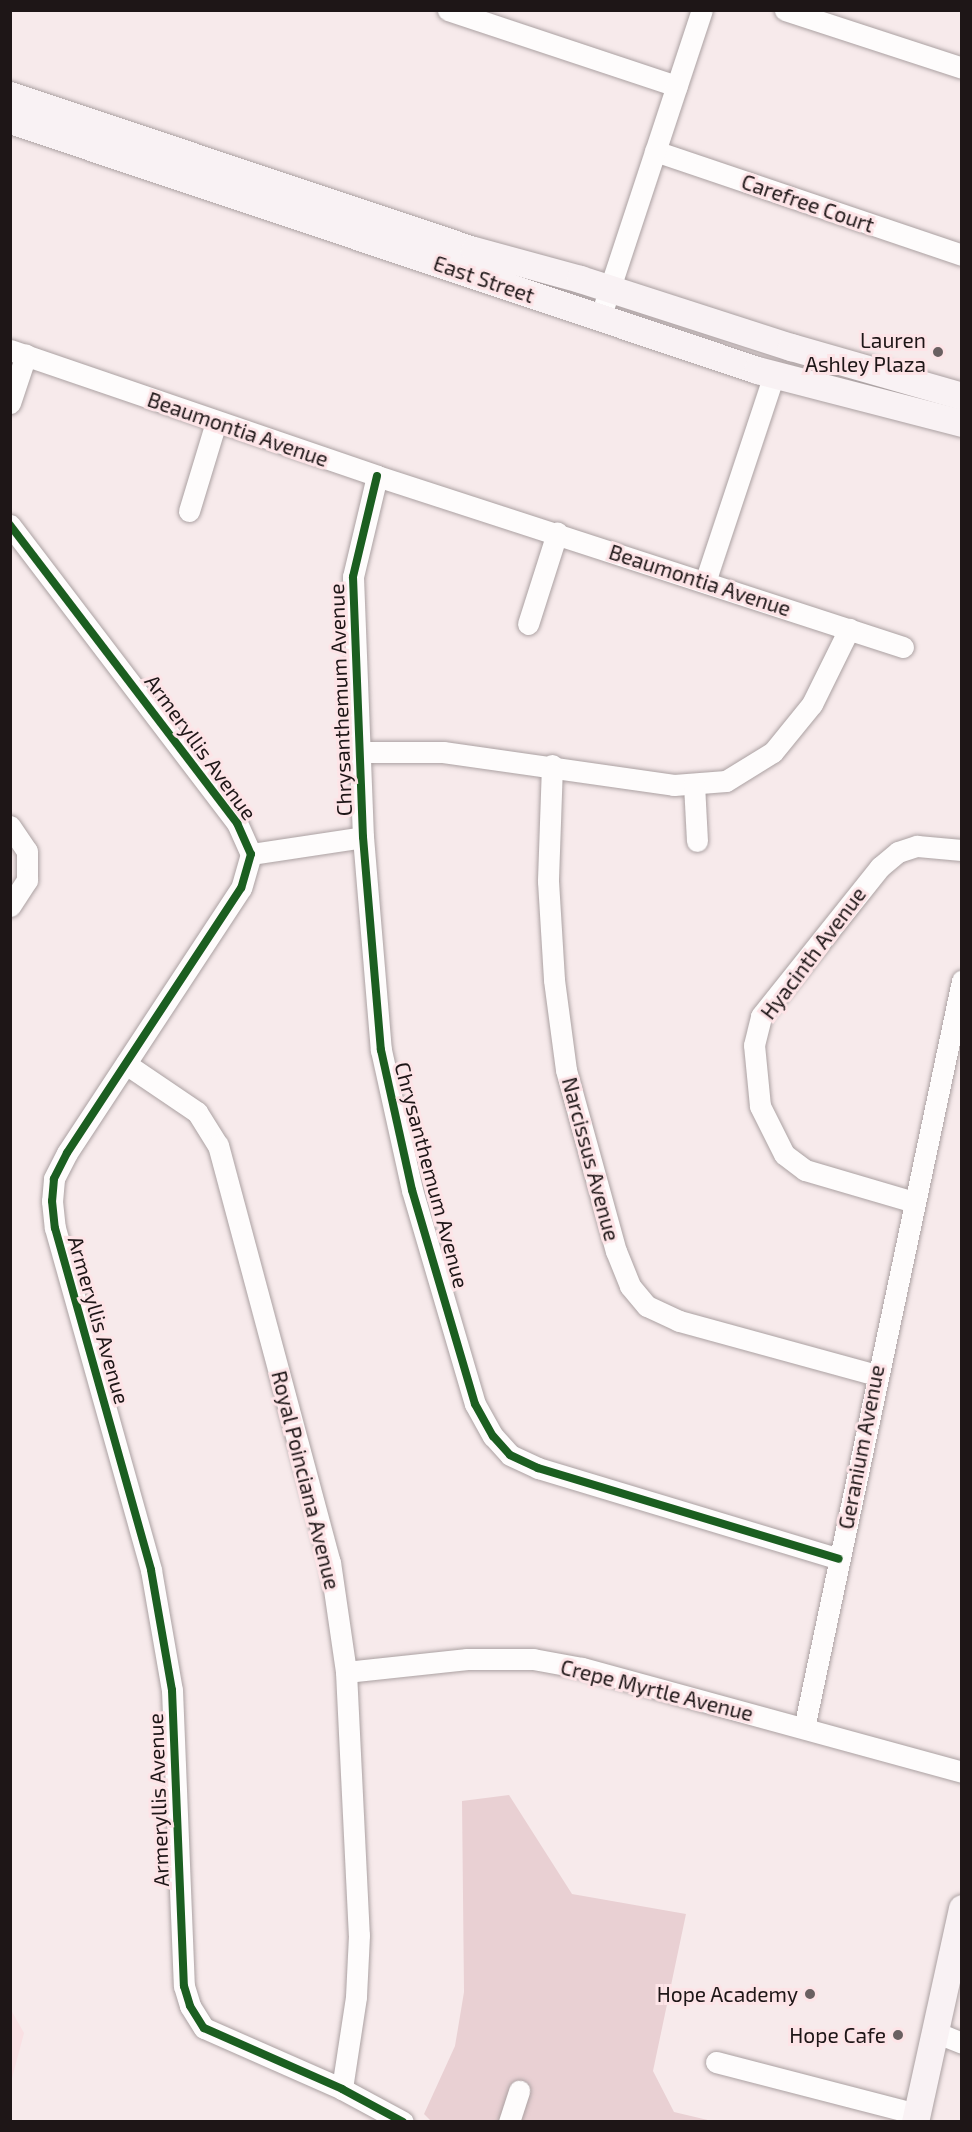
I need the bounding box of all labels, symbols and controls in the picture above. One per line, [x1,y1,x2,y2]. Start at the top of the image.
street label: Carefree Court [738,169,878,237]
street label: East Street [430,250,538,308]
place label: Lauren Ashley Plaza [804,327,926,377]
marker: Lauren Ashley Plaza [931,345,945,359]
street label: Beaumontia Avenue [144,386,332,472]
street label: Beaumontia Avenue [606,539,794,621]
street label: Chrysanthemum Avenue [323,583,357,817]
street label: Armeryllis Avenue [140,669,262,825]
street label: Hyacinth Avenue [755,882,871,1024]
street label: Chrysanthemum Avenue [390,1059,474,1291]
street label: Narcissus Avenue [557,1074,625,1244]
street label: Armeryllis Avenue [63,1233,135,1407]
street label: Geranium Avenue [833,1363,889,1531]
street label: Royal Poinciana Avenue [266,1368,346,1592]
street label: Crepe Myrtle Avenue [558,1654,756,1726]
street label: Armeryllis Avenue [142,1713,174,1887]
place label: Hope Academy [656,1981,798,2007]
marker: Hope Academy [803,1987,817,2001]
place label: Hope Cafe [789,2022,886,2048]
marker: Hope Cafe [891,2028,905,2042]

